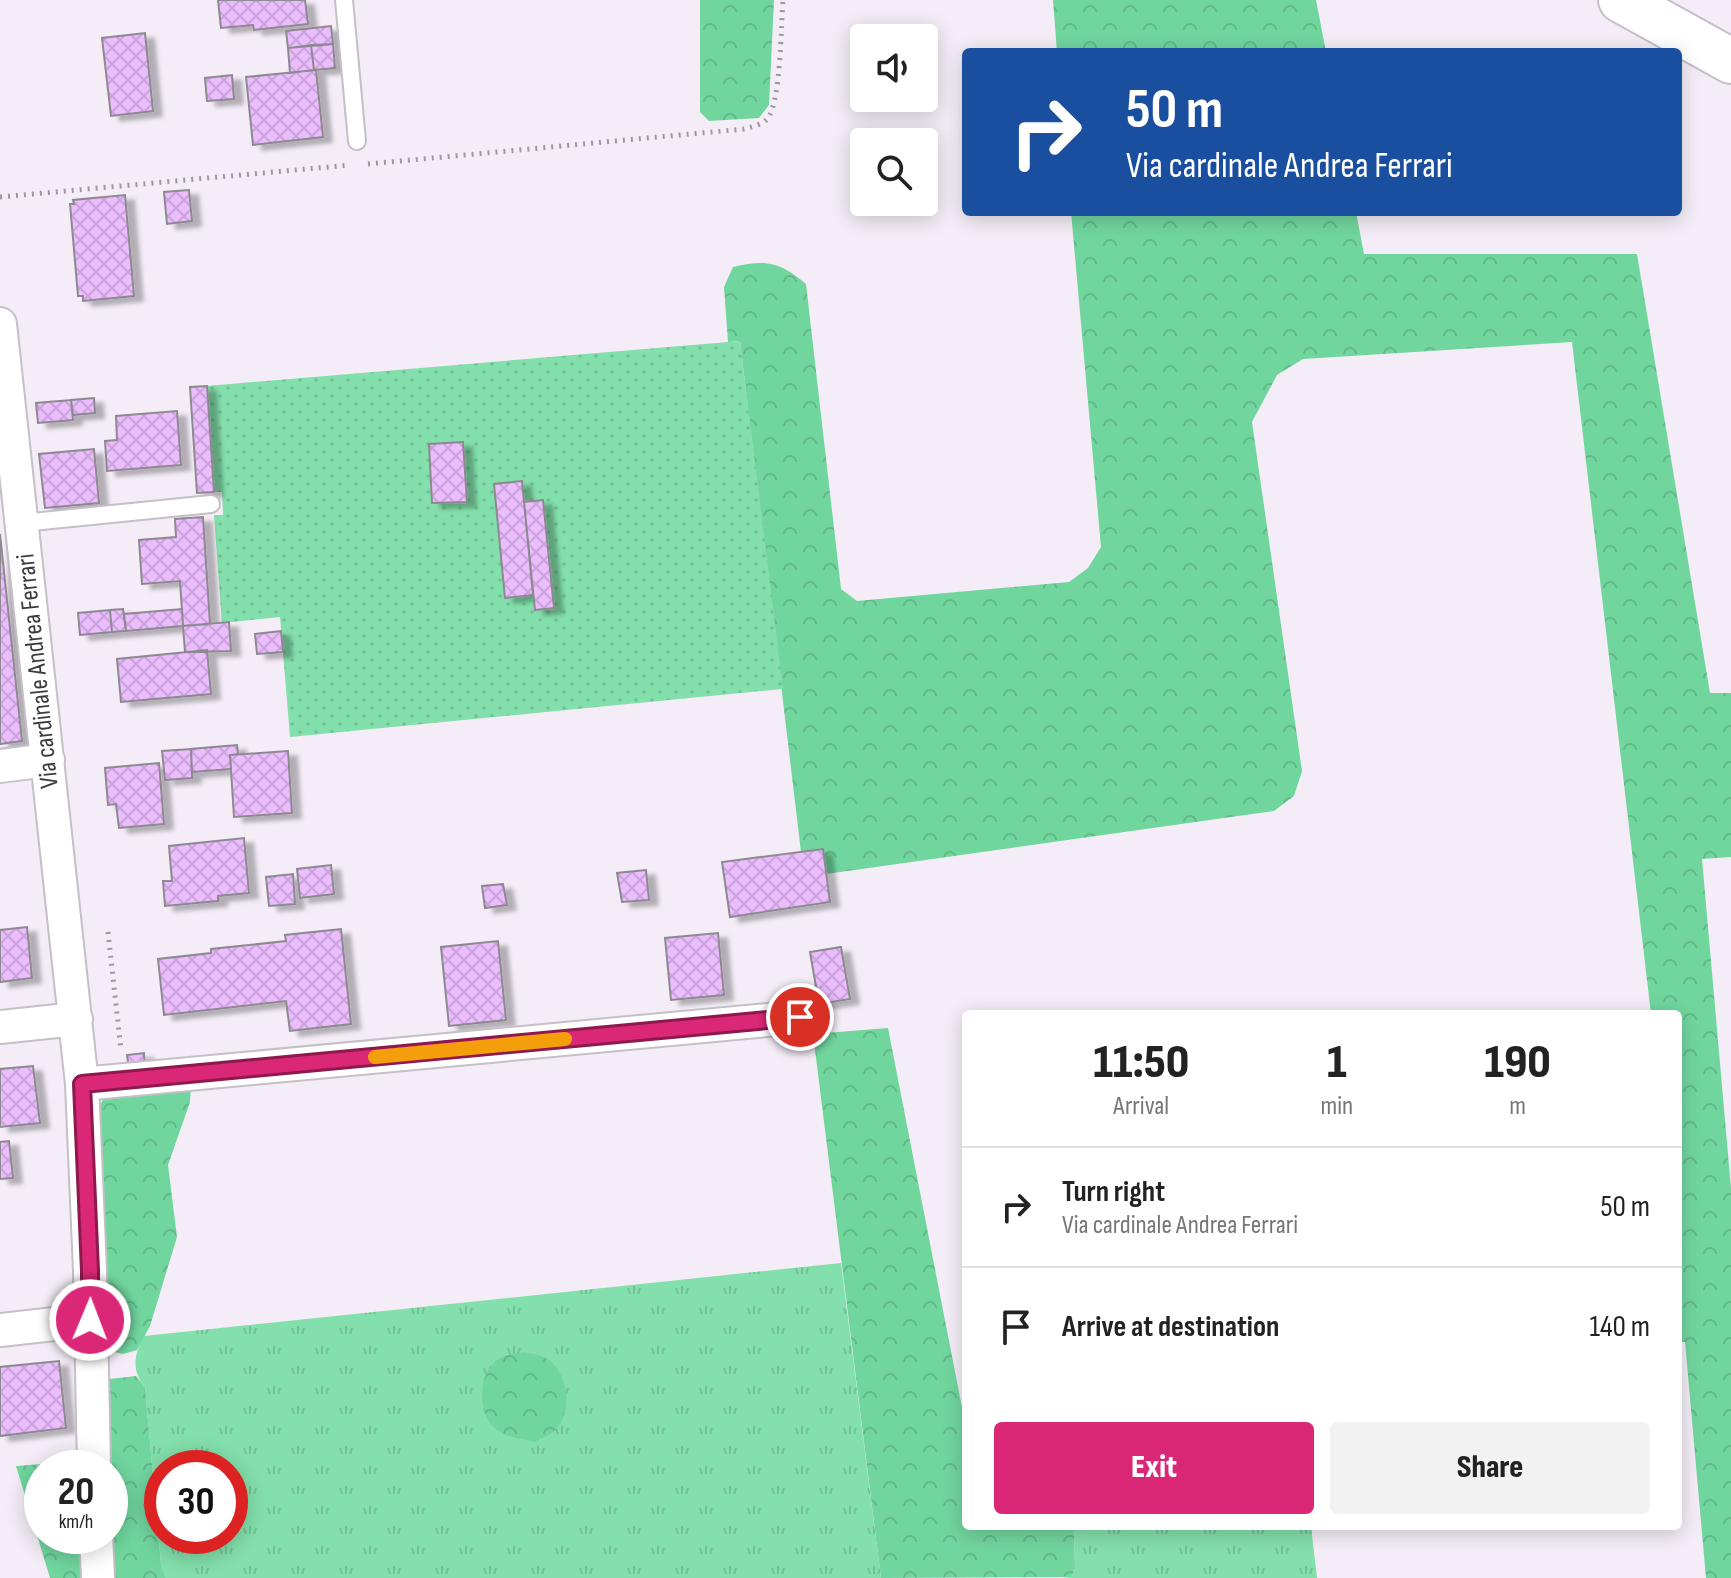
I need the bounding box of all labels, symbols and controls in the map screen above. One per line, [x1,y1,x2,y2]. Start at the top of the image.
map controls [850,24,938,216]
button: sound [850,24,938,112]
text: 50 m [1126,77,1223,144]
icon: right [994,80,1098,184]
button: search [850,128,938,216]
text: Via cardinale Andrea Ferrari [1126,145,1453,188]
street label: Via cardinale Andrea Ferrari [10,552,66,790]
pin [766,983,834,1051]
icon: arrive [778,995,822,1039]
text: 11:50 [1093,1034,1189,1091]
text: 1 [1327,1034,1347,1091]
text: 190 [1484,1034,1551,1091]
text: Arrival [1113,1091,1169,1122]
text: min [1320,1091,1353,1122]
text: m [1509,1091,1526,1122]
text: Turn right [1062,1174,1165,1210]
icon: right [994,1185,1038,1229]
text: 50 m [1601,1189,1650,1225]
text: Via cardinale Andrea Ferrari [1062,1210,1298,1241]
position arrow [48,1278,132,1362]
icon: arrive [994,1305,1038,1349]
text: Arrive at destination [1062,1309,1279,1345]
text: 140 m [1590,1309,1650,1345]
button: Exit [994,1422,1314,1514]
button: Share [1330,1422,1650,1514]
speed limit sign: 30 [144,1450,248,1554]
text: 20 [58,1468,94,1516]
text: km/h [59,1510,93,1534]

